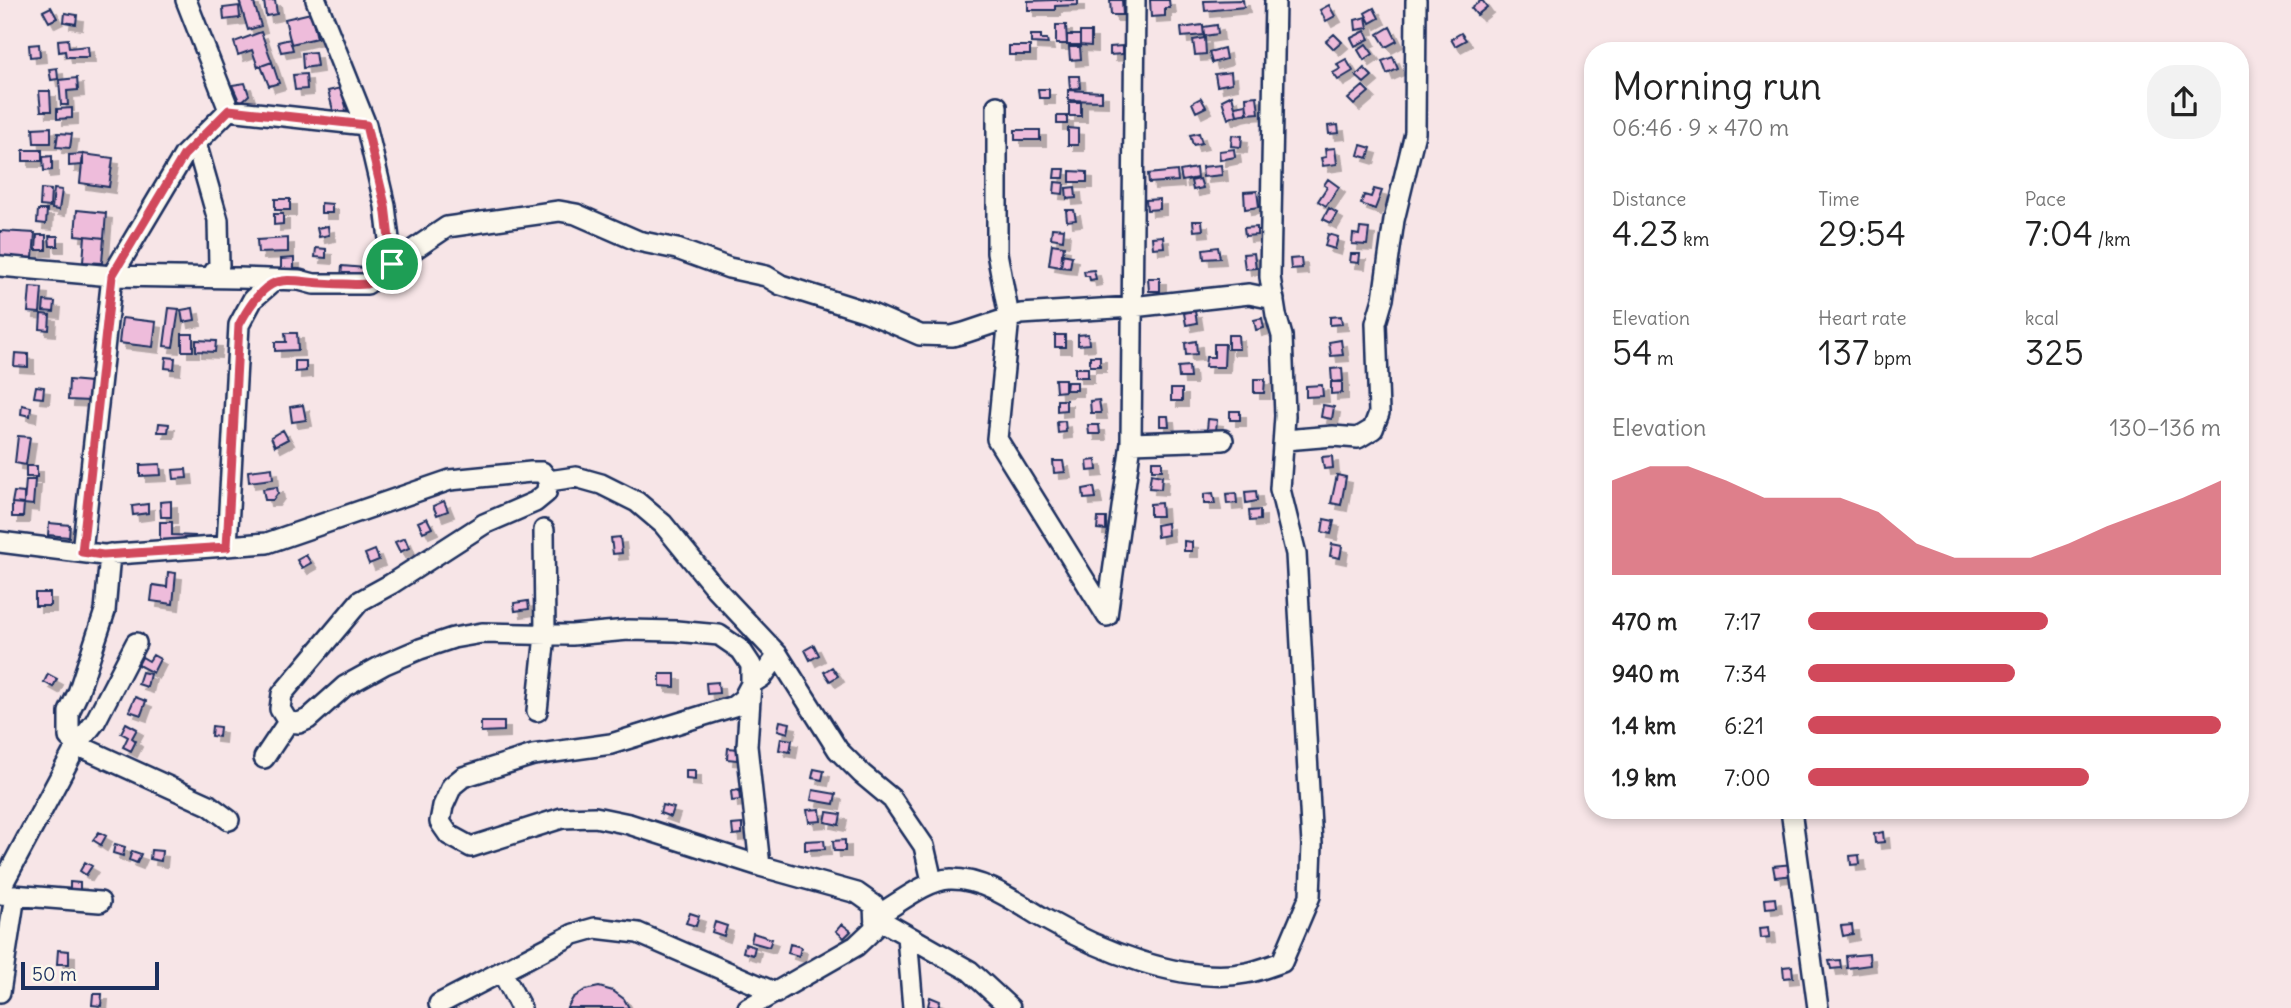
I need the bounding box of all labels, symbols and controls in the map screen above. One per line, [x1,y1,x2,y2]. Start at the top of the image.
text: Morning run [1612,63,1822,110]
button: share [2147,65,2221,139]
text: 06:46 · 9 × 470 m [1612,113,1789,142]
text: Distance [1612,187,1686,211]
text: Time [1818,187,1859,211]
text: Pace [2025,187,2066,211]
text: 4.23 [1612,211,1679,255]
text: 29:54 [1818,211,1906,255]
text: 7:04 [2025,211,2093,255]
text: km [1679,227,1709,251]
text: /km [2093,227,2131,251]
pin [362,234,422,294]
icon: arrive [373,245,411,283]
text: Elevation [1612,306,1690,330]
text: Heart rate [1818,306,1906,330]
text: kcal [2025,306,2059,330]
text: 54 [1612,330,1652,374]
text: 137 [1818,330,1869,374]
text: 325 [2025,330,2084,374]
text: m [1652,346,1674,370]
text: bpm [1869,346,1912,370]
text: Elevation [1612,413,1706,442]
text: 130–136 m [2109,413,2221,442]
text: 470 m [1612,607,1677,636]
text: 7:17 [1724,607,1761,636]
text: 940 m [1612,659,1679,688]
text: 7:34 [1724,659,1767,688]
text: 1.4 km [1612,711,1676,740]
text: 6:21 [1724,711,1764,740]
text: 1.9 km [1612,763,1677,792]
text: 7:00 [1724,763,1771,792]
scale bar [21,959,159,991]
text: 50 m [32,962,77,986]

